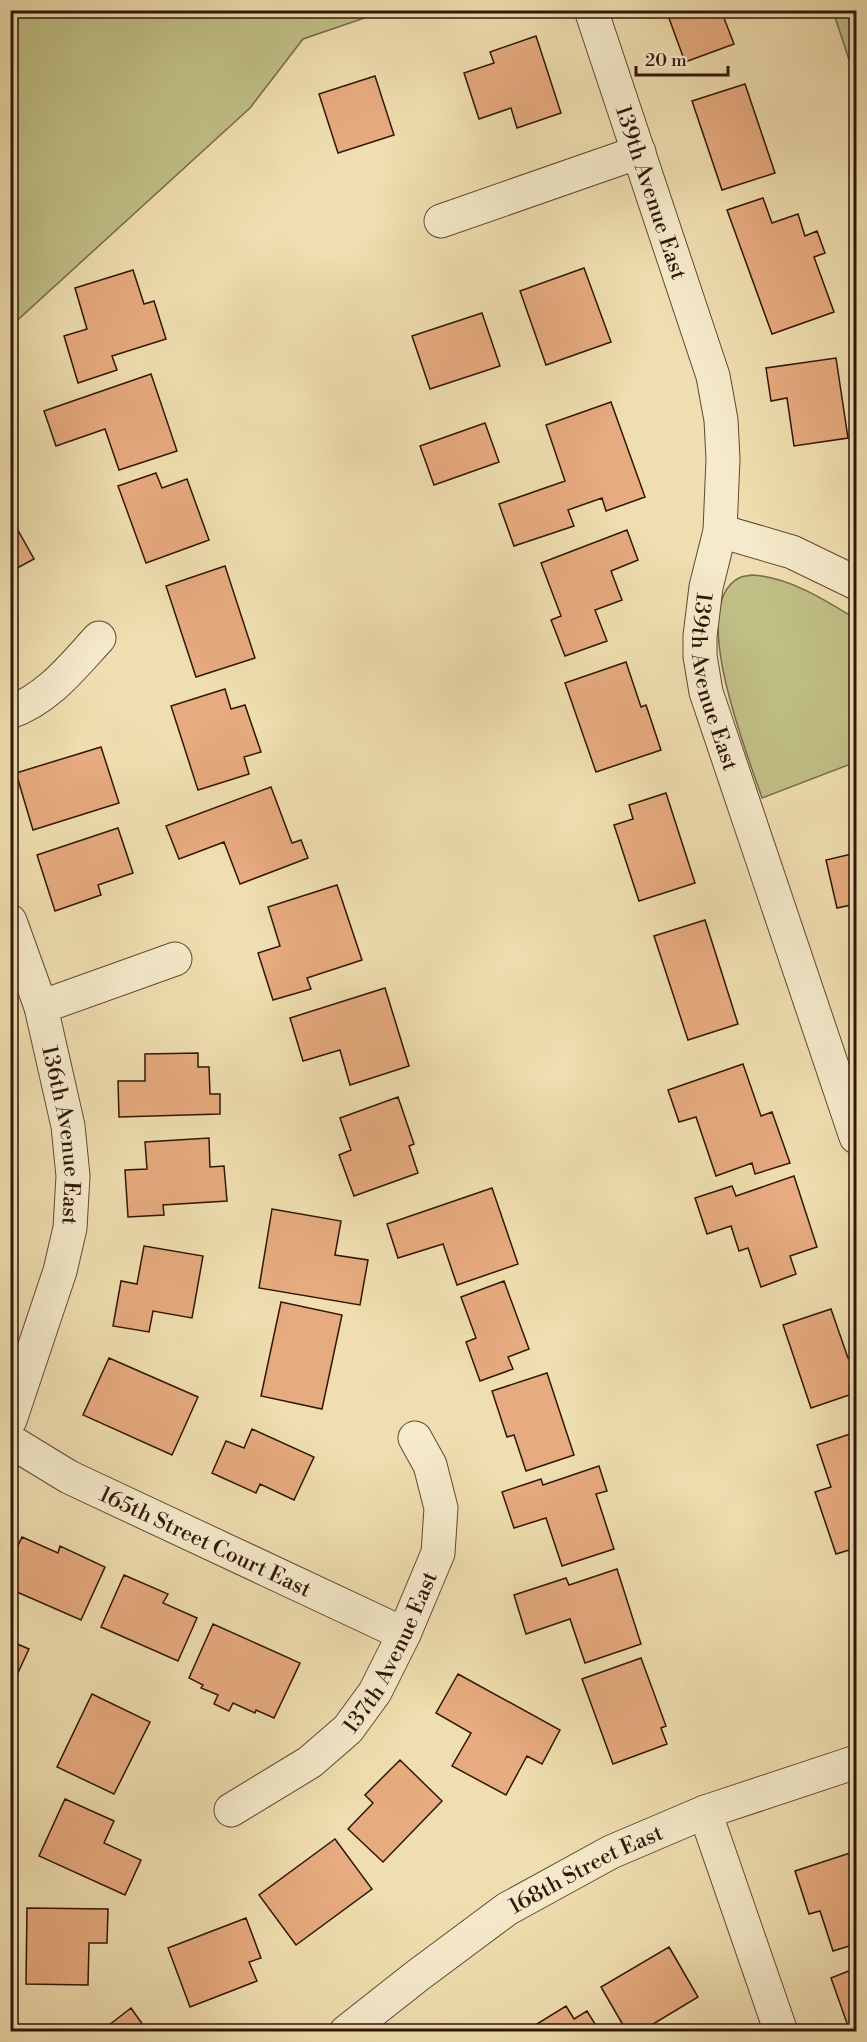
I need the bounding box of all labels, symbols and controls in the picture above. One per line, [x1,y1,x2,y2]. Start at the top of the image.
scale bar [636,39,728,77]
text: 20 m [645,49,687,72]
street label: 139th Avenue East [609,102,692,283]
street label: 139th Avenue East [685,591,744,774]
street label: 136th Avenue East [35,1043,85,1226]
street label: 165th Street Court East [95,1481,315,1604]
street label: 137th Avenue East [338,1567,444,1739]
street label: 168th Street East [504,1820,667,1920]

